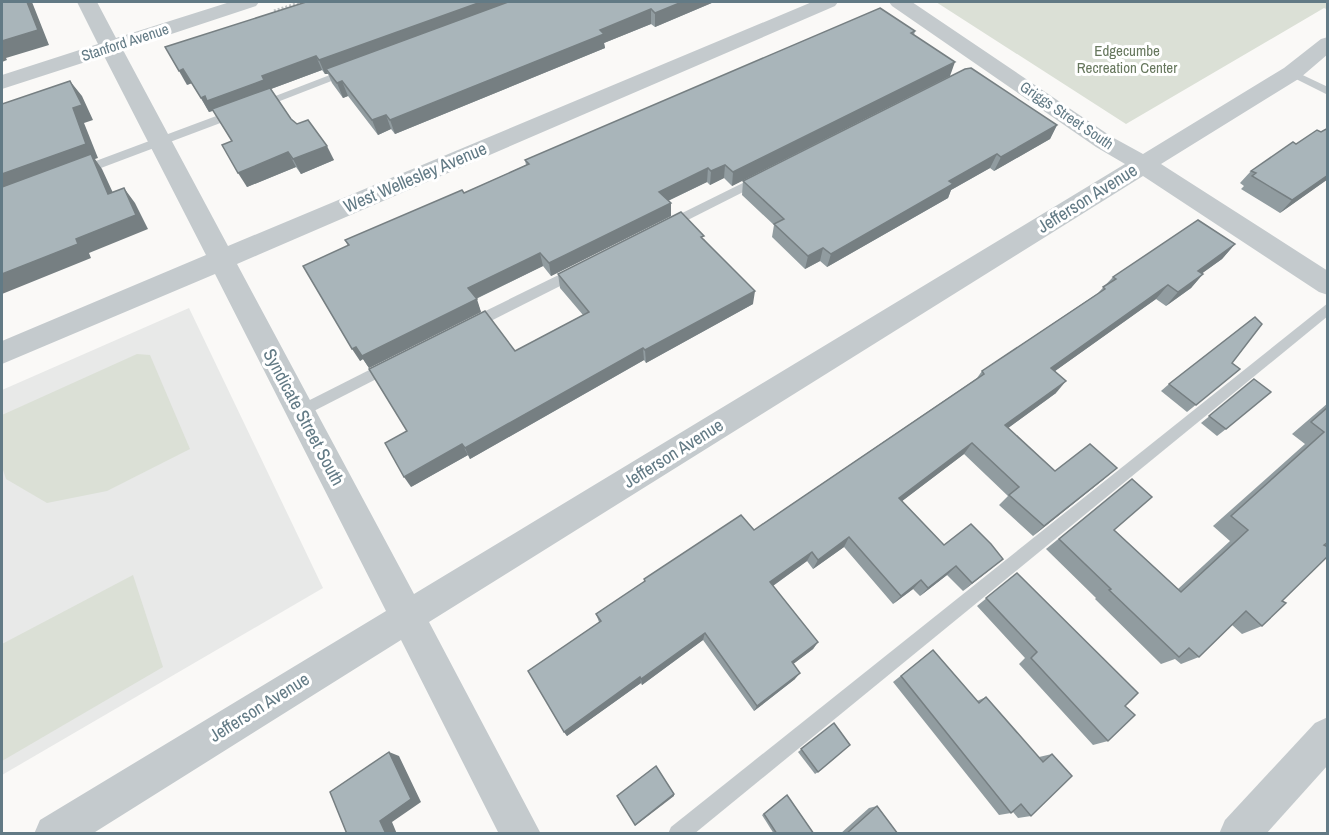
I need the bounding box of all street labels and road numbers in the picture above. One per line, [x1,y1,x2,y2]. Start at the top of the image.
street label: Stanford Avenue [79,18,172,66]
street label: Griggs Street South [1016,76,1118,154]
street label: West Wellesley Avenue [339,136,491,218]
street label: Jefferson Avenue [1032,157,1142,239]
street label: Syndicate Street South [257,344,351,490]
street label: Jefferson Avenue [618,412,728,494]
street label: Jefferson Avenue [204,666,314,748]

